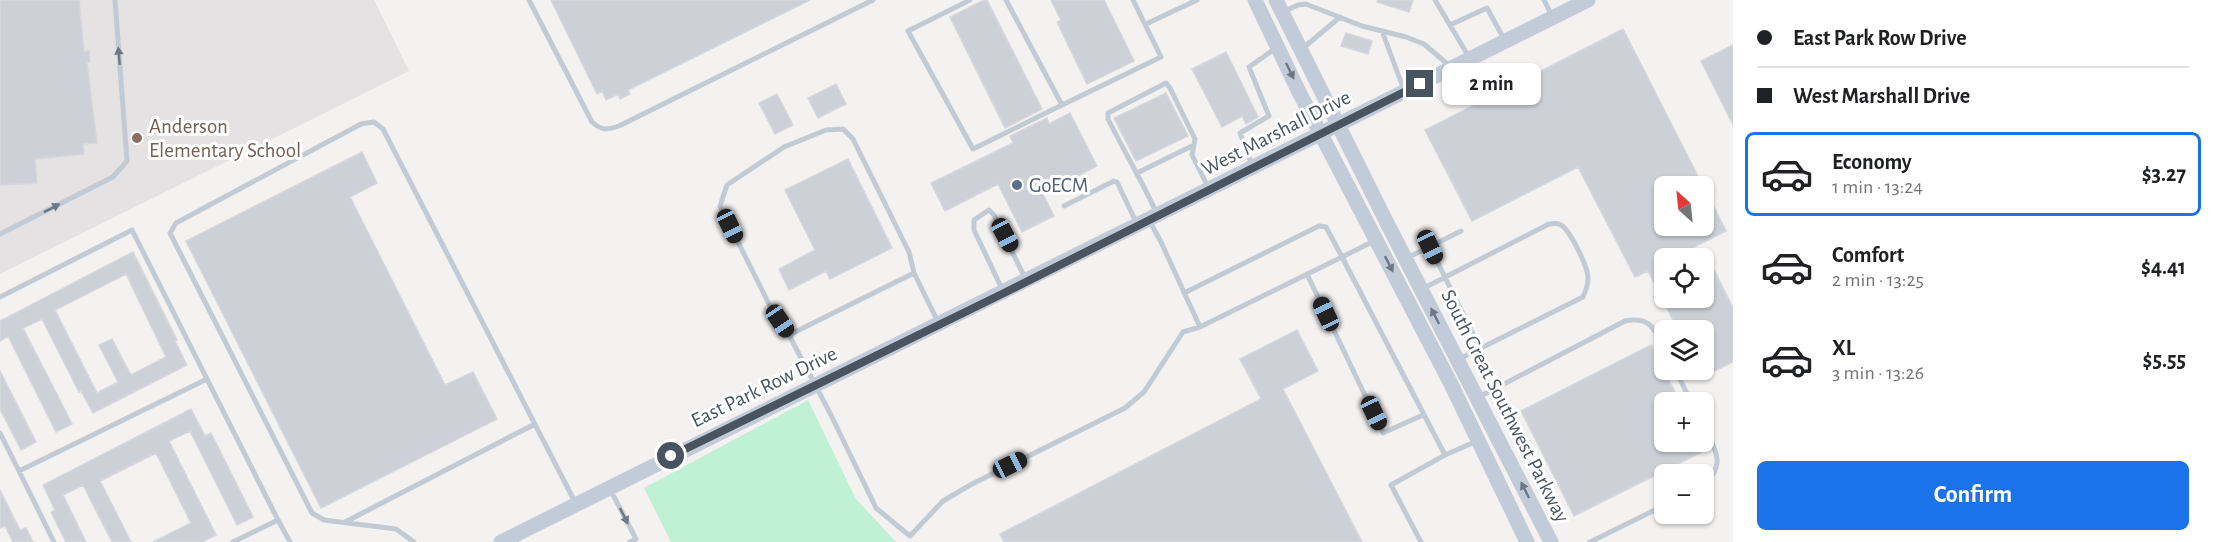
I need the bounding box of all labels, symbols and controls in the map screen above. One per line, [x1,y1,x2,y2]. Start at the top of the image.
text: East Park Row Drive [1793,27,1967,49]
one-way arrow [114,47,124,66]
one-way arrow [1285,63,1294,80]
callout: 2 min [1441,63,1540,105]
route end [1406,70,1433,97]
text: 2 min [1469,74,1514,94]
text: West Marshall Drive [1793,85,1970,107]
street label: West Marshall Drive [1198,86,1354,180]
place label: Anderson Elementary School [149,116,301,161]
marker: Anderson Elementary School [130,131,144,145]
icon: car [1760,147,1814,201]
text: Economy [1832,151,1912,173]
text: $3.27 [2142,163,2186,185]
place label: GoECM [1029,175,1088,196]
north arrow [1654,176,1714,236]
map controls [1654,176,1714,524]
text: 1 min · 13:24 [1832,177,1923,197]
marker: GoECM [1010,178,1024,192]
one-way arrow [44,203,61,213]
car [714,206,746,246]
car [989,215,1021,255]
car [1414,227,1446,267]
icon: car [1760,240,1814,294]
text: Comfort [1832,244,1904,266]
button: locate [1654,248,1714,308]
one-way arrow [1384,255,1393,272]
text: $4.41 [2141,256,2186,278]
text: 2 min · 13:25 [1832,270,1924,290]
street label: South Great Southwest Parkway [1437,286,1573,526]
car [1310,294,1342,334]
car [762,301,798,341]
one-way arrow [1431,308,1440,325]
button: layers [1654,320,1714,380]
icon: car [1760,333,1814,387]
text: XL [1832,337,1855,359]
street label: East Park Row Drive [688,343,840,431]
text: $5.55 [2143,349,2186,371]
text: 3 min · 13:26 [1832,363,1924,383]
button: + [1654,392,1714,452]
car [1358,393,1390,433]
route start [657,442,684,469]
car [990,449,1030,481]
button: Confirm [1757,461,2189,530]
button: − [1654,464,1714,524]
one-way arrow [1520,481,1529,498]
one-way arrow [619,508,629,525]

